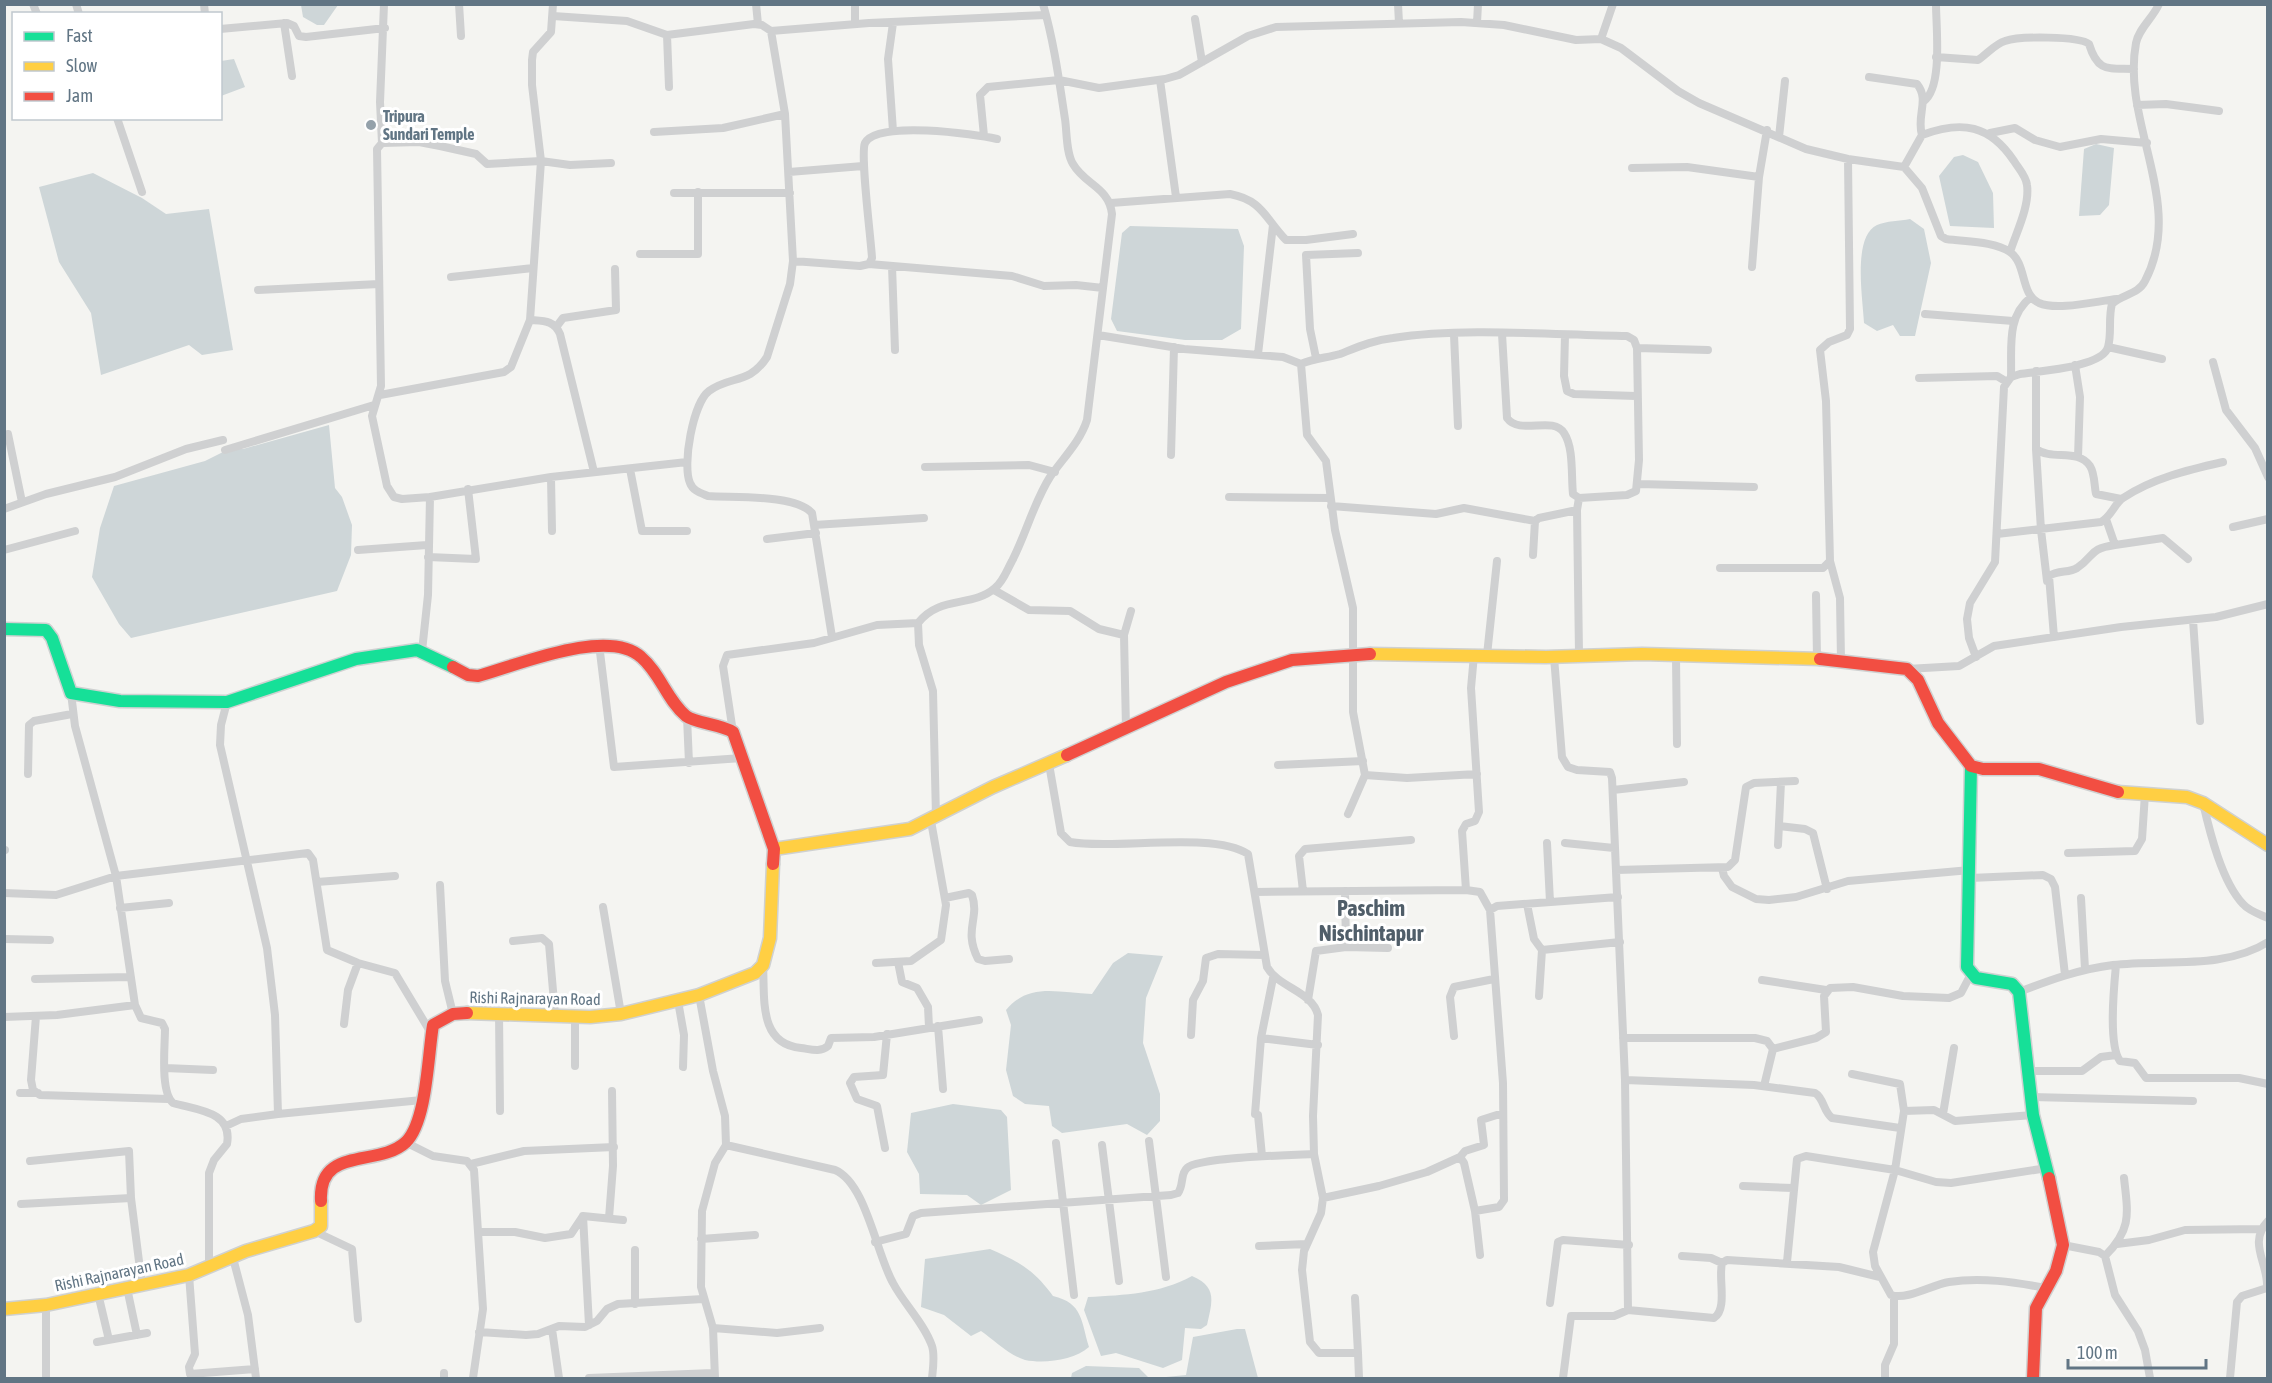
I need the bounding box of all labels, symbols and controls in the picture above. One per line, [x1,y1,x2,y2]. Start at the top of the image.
legend [12,12,222,120]
text: Fast [66,25,93,46]
text: Slow [66,55,97,76]
text: Jam [66,85,93,106]
place label: Tripura Sundari Temple [383,107,475,143]
marker: Tripura Sundari Temple [364,118,378,132]
district label: Paschim Nischintapur [1319,895,1424,946]
street label: Rishi Rajnarayan Road [469,988,601,1009]
street label: Rishi Rajnarayan Road [53,1250,185,1295]
scale bar [2068,1332,2206,1370]
text: 100 m [2077,1342,2118,1363]

